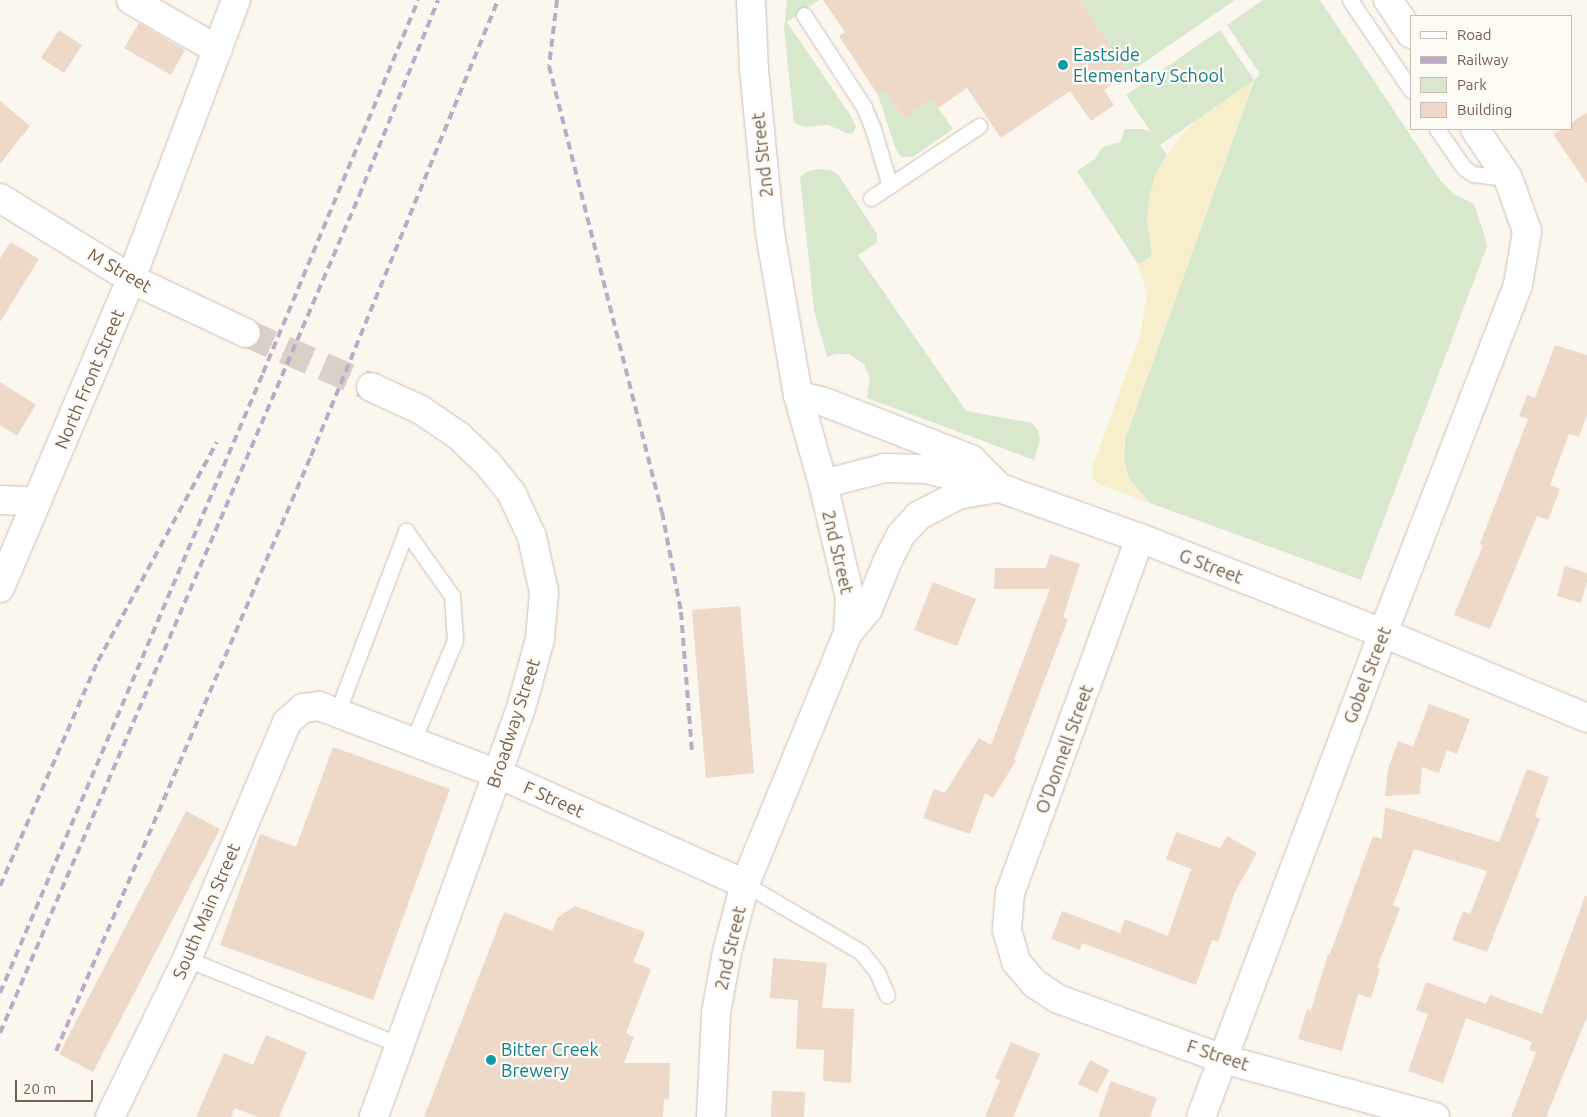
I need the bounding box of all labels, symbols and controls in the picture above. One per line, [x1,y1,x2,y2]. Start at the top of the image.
legend [1410,15,1572,130]
text: Road [1457,26,1492,43]
place label: Eastside Elementary School [1073,44,1224,86]
text: Railway [1457,51,1508,68]
marker: Eastside Elementary School [1057,59,1069,71]
text: Park [1457,76,1487,93]
text: Building [1457,101,1512,118]
street label: 2nd Street [747,111,777,199]
street label: M Street [84,243,156,297]
street label: North Front Street [50,306,128,452]
street label: 2nd Street [818,508,858,596]
street label: G Street [1176,544,1246,588]
street label: Gobel Street [1339,624,1395,726]
street label: Broadway Street [482,656,544,790]
street label: O'Donnell Street [1031,682,1097,816]
street label: F Street [520,776,588,822]
street label: South Main Street [168,840,244,982]
street label: 2nd Street [710,904,750,992]
street label: F Street [1184,1035,1252,1075]
place label: Bitter Creek Brewery [501,1039,599,1082]
marker: Bitter Creek Brewery [485,1054,497,1066]
scale bar [18,1070,95,1102]
text: 20 m [23,1080,56,1097]

